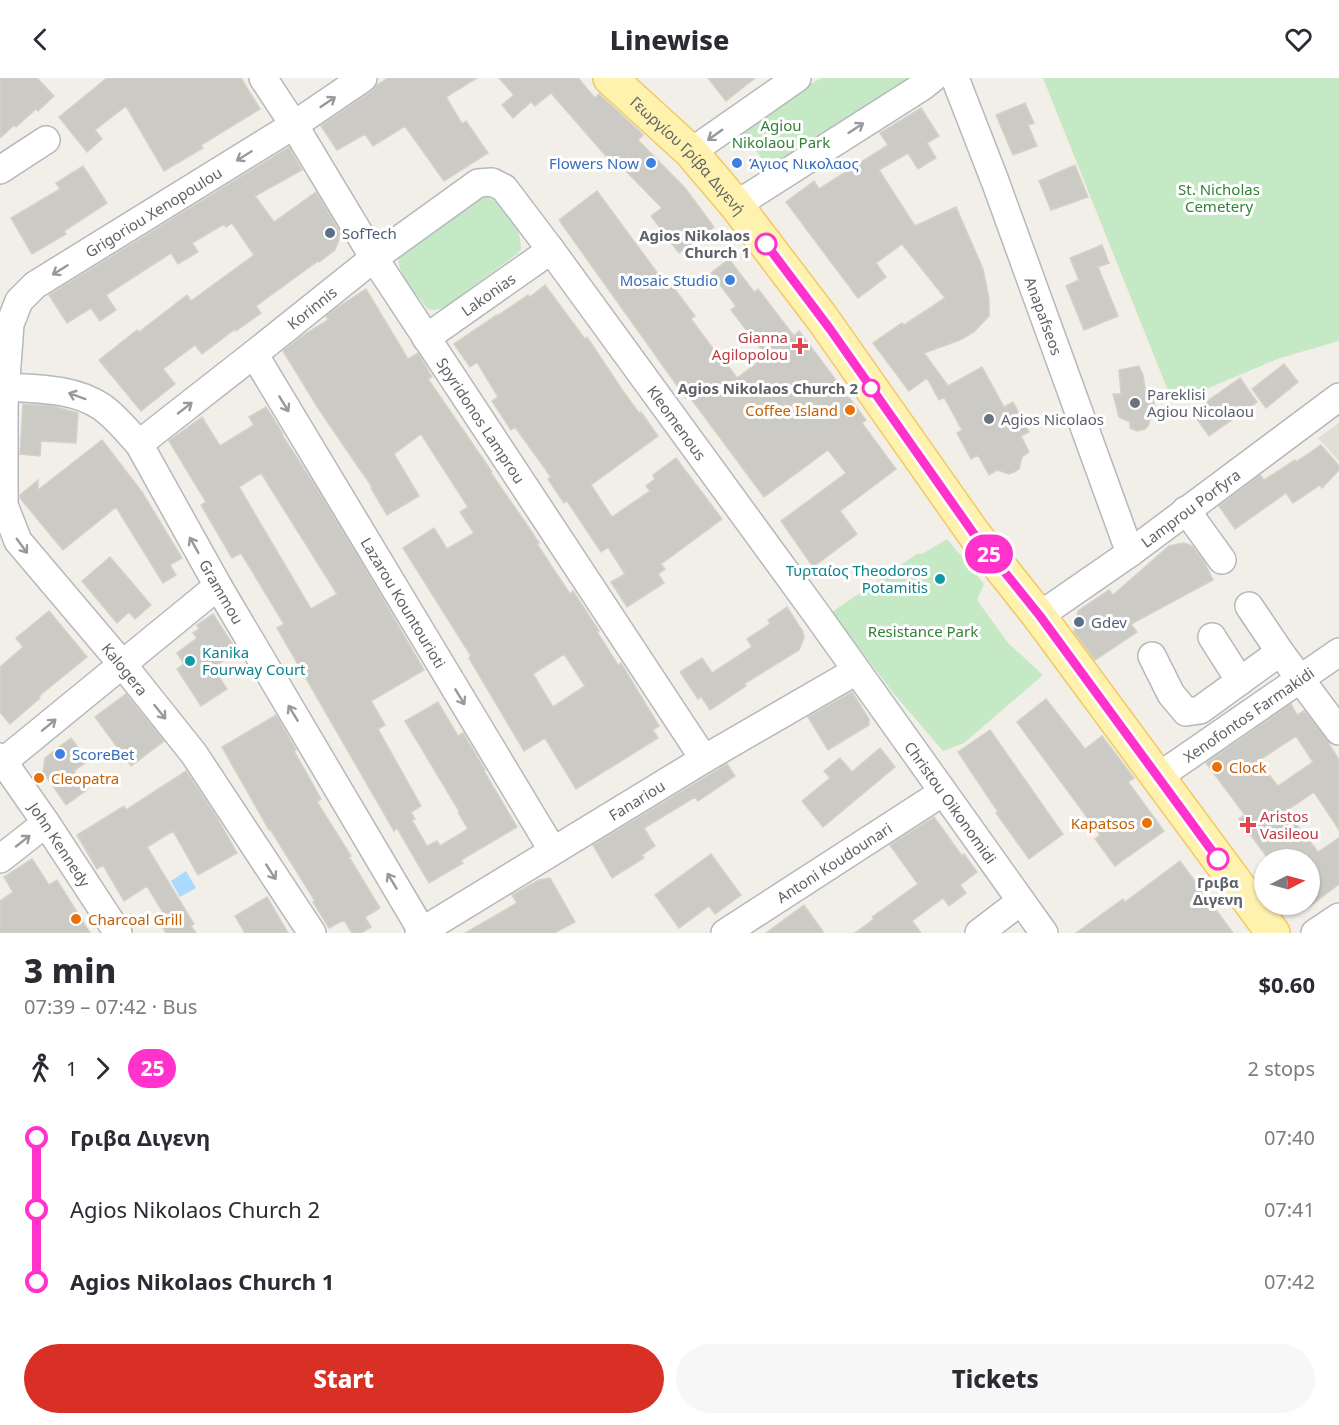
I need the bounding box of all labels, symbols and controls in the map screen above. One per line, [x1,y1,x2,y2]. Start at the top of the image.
text: Linewise [610,21,729,58]
icon: back [24,23,57,56]
icon: heart [1282,23,1315,56]
street label: Γεωργίου Γρίβα Διγενή [626,92,750,219]
one-way arrow [320,96,336,108]
park label: Agiou Nikolaou Park [732,115,830,152]
one-way arrow [847,122,864,134]
one-way arrow [707,129,723,141]
one-way arrow [236,151,253,163]
place label: Flowers Now [549,153,639,173]
place label: Άγιος Νικολαος [749,153,859,173]
marker: Flowers Now [644,156,658,170]
marker: Άγιος Νικολαος [730,156,744,170]
street label: Grigoriou Xenopoulou [81,162,225,262]
park label: St. Nicholas Cemetery [1178,179,1260,216]
place label: SofTech [342,223,397,243]
place label: Agios Nikolaos Church 1 [639,225,750,262]
marker: SofTech [323,226,337,240]
marker: Agios Nikolaos Church 1 [755,233,777,255]
one-way arrow [52,264,69,276]
street label: Lakonias [457,268,519,320]
place label: Mosaic Studio [620,270,718,290]
marker: Mosaic Studio [723,273,737,287]
street label: Anapafseos [1021,274,1067,358]
street label: Korinnis [283,282,341,334]
place label: Gianna Agilopolou [712,327,788,364]
marker: Gianna Agilopolou [793,339,807,353]
street label: Spyridonos Lamprou [432,354,530,487]
place label: Agios Nikolaos Church 2 [678,378,858,398]
marker: Agios Nikolaos Church 2 [862,379,880,397]
street label: Kleomenous [643,381,711,464]
place label: Pareklisi Agiou Nicolaou [1147,384,1254,421]
one-way arrow [68,390,86,401]
one-way arrow [278,395,290,412]
marker: Pareklisi Agiou Nicolaou [1128,396,1142,410]
place label: Coffee Island [745,400,838,420]
one-way arrow [176,402,192,415]
marker: Coffee Island [843,403,857,417]
place label: Agios Nicolaos [1001,409,1104,429]
marker: Agios Nicolaos [982,412,996,426]
street label: Lamprou Porfyra [1137,464,1244,552]
street label: Lazarou Kountourioti [356,533,451,672]
line badge: 25 [962,534,1016,574]
one-way arrow [188,536,200,553]
one-way arrow [16,537,28,553]
text: 25 [977,540,1001,568]
street label: Grammou [195,556,248,628]
place label: Τυρταίος Theodoros Potamitis [786,560,928,597]
marker: Τυρταίος Theodoros Potamitis [933,572,947,586]
place label: Gdev [1091,612,1127,632]
marker: Gdev [1072,615,1086,629]
park label: Resistance Park [868,621,978,641]
street label: Kalogera [98,638,152,700]
place label: Kanika Fourway Court [202,642,306,679]
marker: Kanika Fourway Court [183,654,197,668]
street label: Xenofontos Farmakidi [1179,662,1318,767]
one-way arrow [455,688,467,705]
one-way arrow [153,704,167,719]
one-way arrow [286,705,298,722]
one-way arrow [41,718,57,731]
street label: Christou Oikonomidi [900,737,1001,867]
place label: ScoreBet [72,744,135,764]
marker: ScoreBet [53,747,67,761]
place label: Clock [1229,757,1267,777]
marker: Clock [1210,760,1224,774]
place label: Cleopatra [51,768,119,788]
marker: Cleopatra [32,771,46,785]
street label: Fanariou [605,775,668,825]
street label: John Kennedy [23,797,95,891]
place label: Aristos Vasileou [1260,806,1319,843]
place label: Kapatsos [1071,813,1135,833]
marker: Kapatsos [1140,816,1154,830]
street label: Antoni Koudounari [773,818,896,907]
marker: Aristos Vasileou [1241,818,1255,832]
one-way arrow [15,834,31,847]
marker: Γριβα Διγενη [1207,848,1229,870]
north arrow [1254,849,1320,915]
map controls [1254,849,1320,915]
one-way arrow [266,863,278,880]
place label: Γριβα Διγενη [1193,872,1243,909]
one-way arrow [386,873,398,890]
place label: Charcoal Grill [88,909,182,929]
marker: Charcoal Grill [69,912,83,926]
text: 3 min [24,948,116,993]
text: $0.60 [1258,969,1315,999]
text: 07:39 – 07:42 · Bus [24,993,197,1020]
icon: walk [24,1052,57,1085]
icon: forward [86,1052,119,1085]
text: 25 [140,1054,164,1082]
text: 1 [66,1055,77,1082]
text: 2 stops [1248,1055,1315,1082]
text: Γριβα Διγενη [70,1122,210,1152]
text: 07:40 [1264,1124,1315,1151]
text: Agios Nikolaos Church 2 [70,1194,320,1224]
text: 07:41 [1264,1196,1315,1223]
text: Agios Nikolaos Church 1 [70,1266,334,1296]
text: 07:42 [1264,1268,1315,1295]
button: Start [24,1344,664,1413]
button: Tickets [676,1344,1315,1413]

